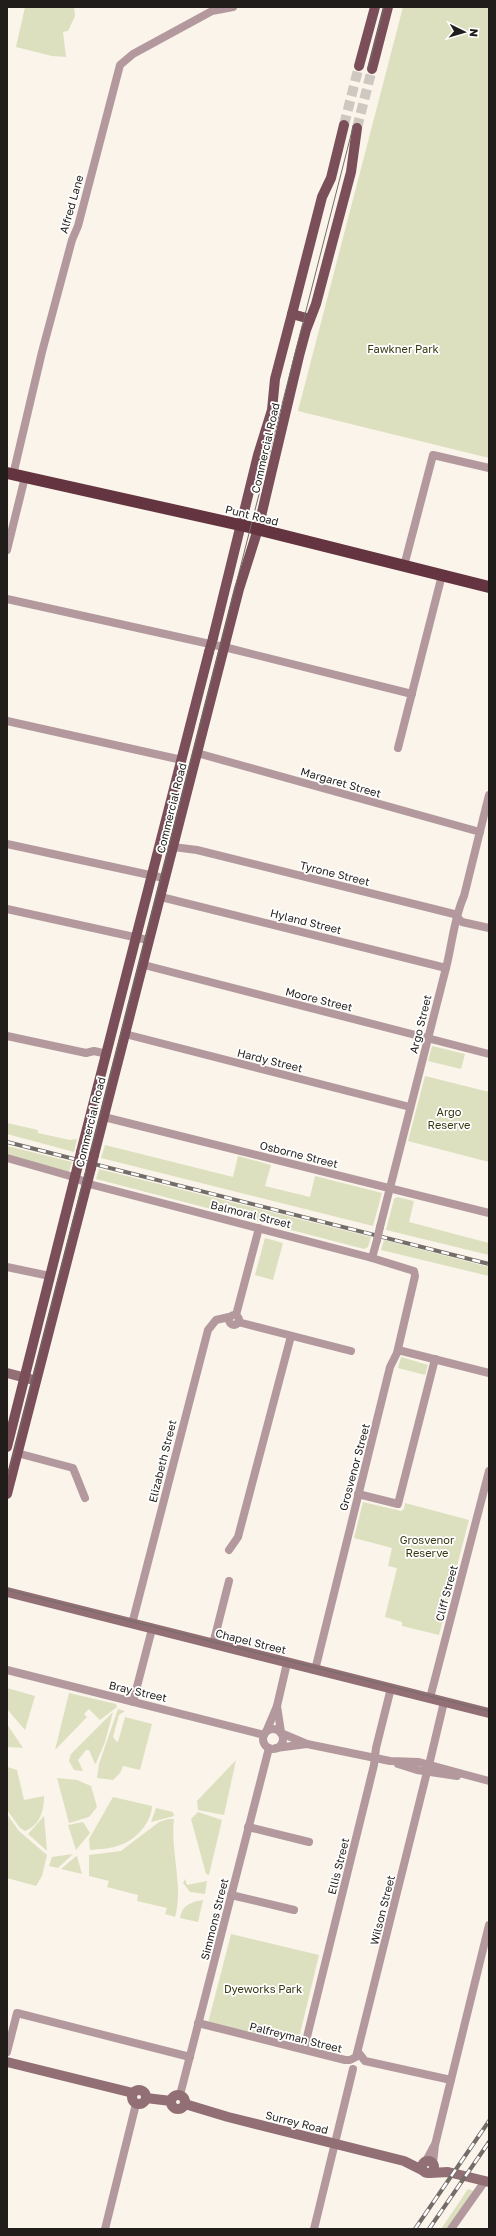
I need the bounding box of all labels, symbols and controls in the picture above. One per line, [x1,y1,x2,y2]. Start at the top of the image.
north arrow [444,12,484,52]
text: N [468,28,481,38]
street label: Alfred Lane [56,173,86,235]
park label: Fawkner Park [367,342,439,355]
street label: Commercial Road [248,401,282,495]
street label: Punt Road [224,502,280,528]
street label: Commercial Road [154,762,188,854]
street label: Margaret Street [299,764,383,800]
street label: Tyrone Street [299,858,371,888]
street label: Hyland Street [269,906,343,936]
street label: Moore Street [284,984,354,1014]
street label: Argo Street [406,993,434,1055]
street label: Hardy Street [236,1046,304,1074]
street label: Commercial Road [73,1076,107,1168]
park label: Argo Reserve [428,1105,470,1131]
street label: Osborne Street [259,1138,339,1170]
street label: Balmoral Street [209,1198,293,1230]
street label: Elizabeth Street [145,1418,179,1504]
street label: Grosvenor Street [336,1422,372,1512]
park label: Grosvenor Reserve [400,1533,455,1559]
street label: Cliff Street [432,1564,460,1622]
street label: Chapel Street [214,1626,288,1656]
street label: Bray Street [108,1678,168,1704]
street label: Ellis Street [325,1836,351,1896]
street label: Wilson Street [367,1874,397,1946]
street label: Simmons Street [198,1877,230,1961]
park label: Dyeworks Park [224,1982,302,1995]
street label: Palfreyman Street [248,2019,344,2055]
street label: Surrey Road [264,2108,330,2136]

